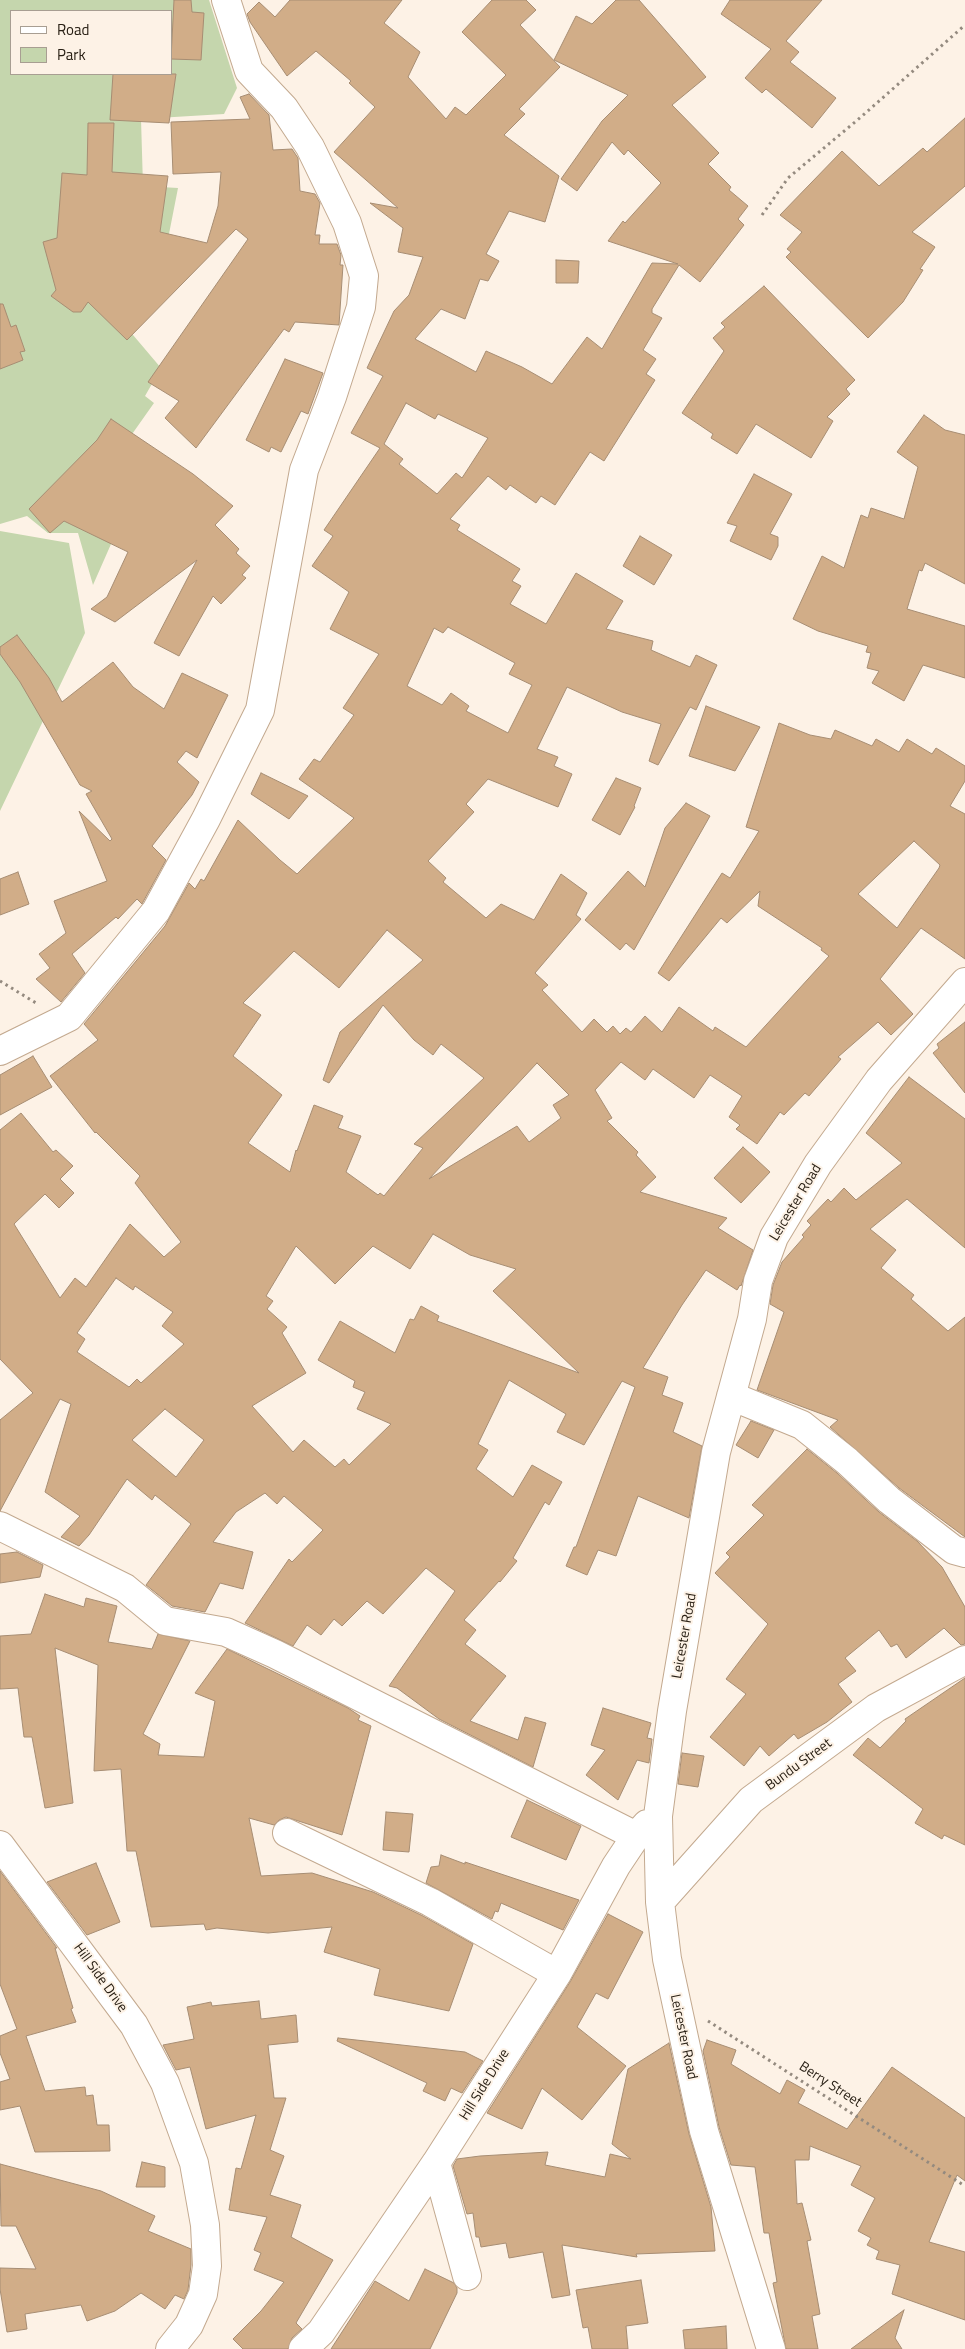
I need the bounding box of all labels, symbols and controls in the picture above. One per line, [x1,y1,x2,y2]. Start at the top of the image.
legend [10,10,172,75]
text: Road [57,18,89,41]
text: Park [57,43,86,66]
street label: Leicester Road [767,1162,825,1244]
street label: Leicester Road [669,1592,701,1680]
street label: Bundu Street [763,1735,835,1795]
street label: Hill Side Drive [69,1940,131,2016]
street label: Leicester Road [666,1993,700,2081]
street label: Hill Side Drive [456,2046,514,2124]
street label: Berry Street [796,2059,864,2111]

